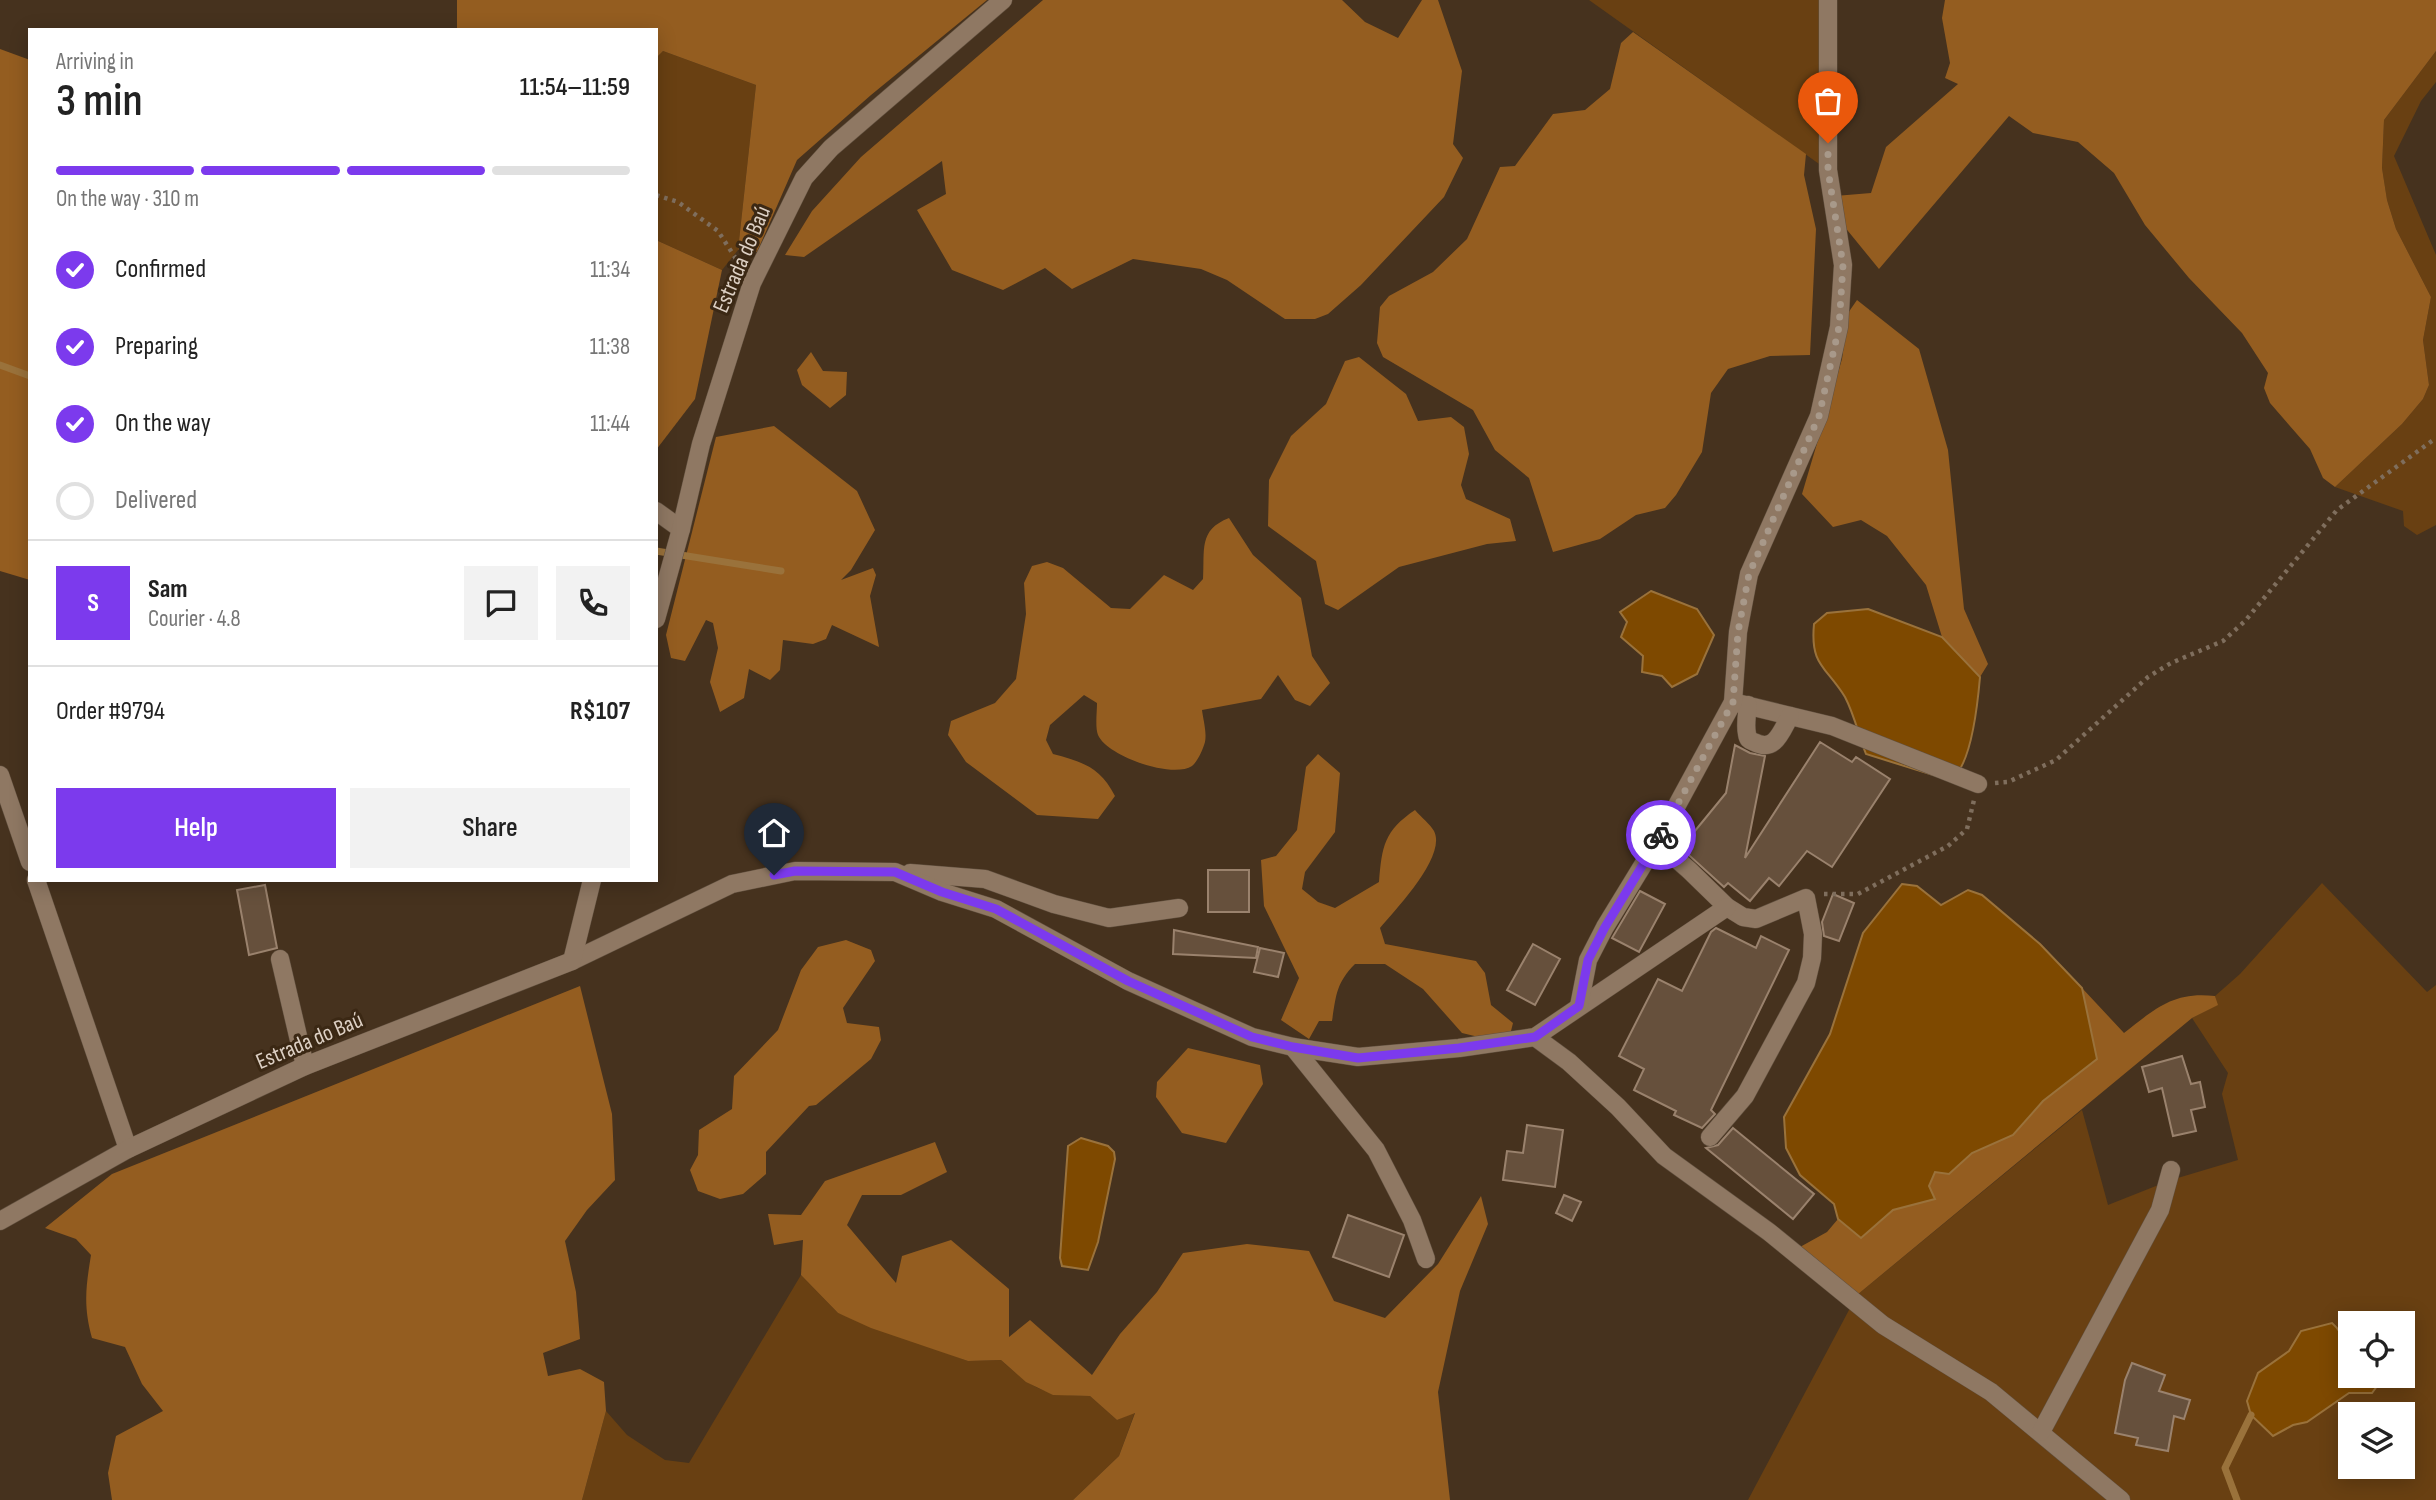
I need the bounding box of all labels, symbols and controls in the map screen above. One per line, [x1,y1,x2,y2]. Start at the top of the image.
text: Arriving in [56,48,134,76]
pin [1798,71,1858,143]
text: 11:54–11:59 [520,72,630,103]
text: 3 min [56,74,143,129]
icon: bag [1809,82,1847,120]
text: On the way · 310 m [56,185,199,213]
street label: Estrada do Baú [707,202,777,317]
icon: check [56,251,94,289]
text: Confirmed [115,254,206,285]
text: 11:34 [590,256,630,284]
icon: check [56,328,94,366]
text: Preparing [115,331,198,362]
text: 11:38 [590,333,630,361]
icon: check [56,405,94,443]
text: On the way [115,408,211,439]
text: 11:44 [590,410,630,438]
text: Delivered [115,485,197,516]
button: chat [464,566,538,640]
button: phone [556,566,630,640]
text: Sam [148,574,188,605]
text: S [87,588,99,619]
text: Courier · 4.8 [148,605,241,633]
text: Order #9794 [56,696,165,727]
text: R$107 [570,696,630,727]
button: Help [56,788,336,868]
button: Share [350,788,630,868]
courier [1626,800,1696,870]
pin [744,803,804,875]
icon: home [755,814,793,852]
icon: bike [1642,816,1680,854]
street label: Estrada do Baú [252,1006,367,1076]
map controls [2338,1311,2415,1479]
button: locate [2338,1311,2415,1388]
button: layers [2338,1402,2415,1479]

